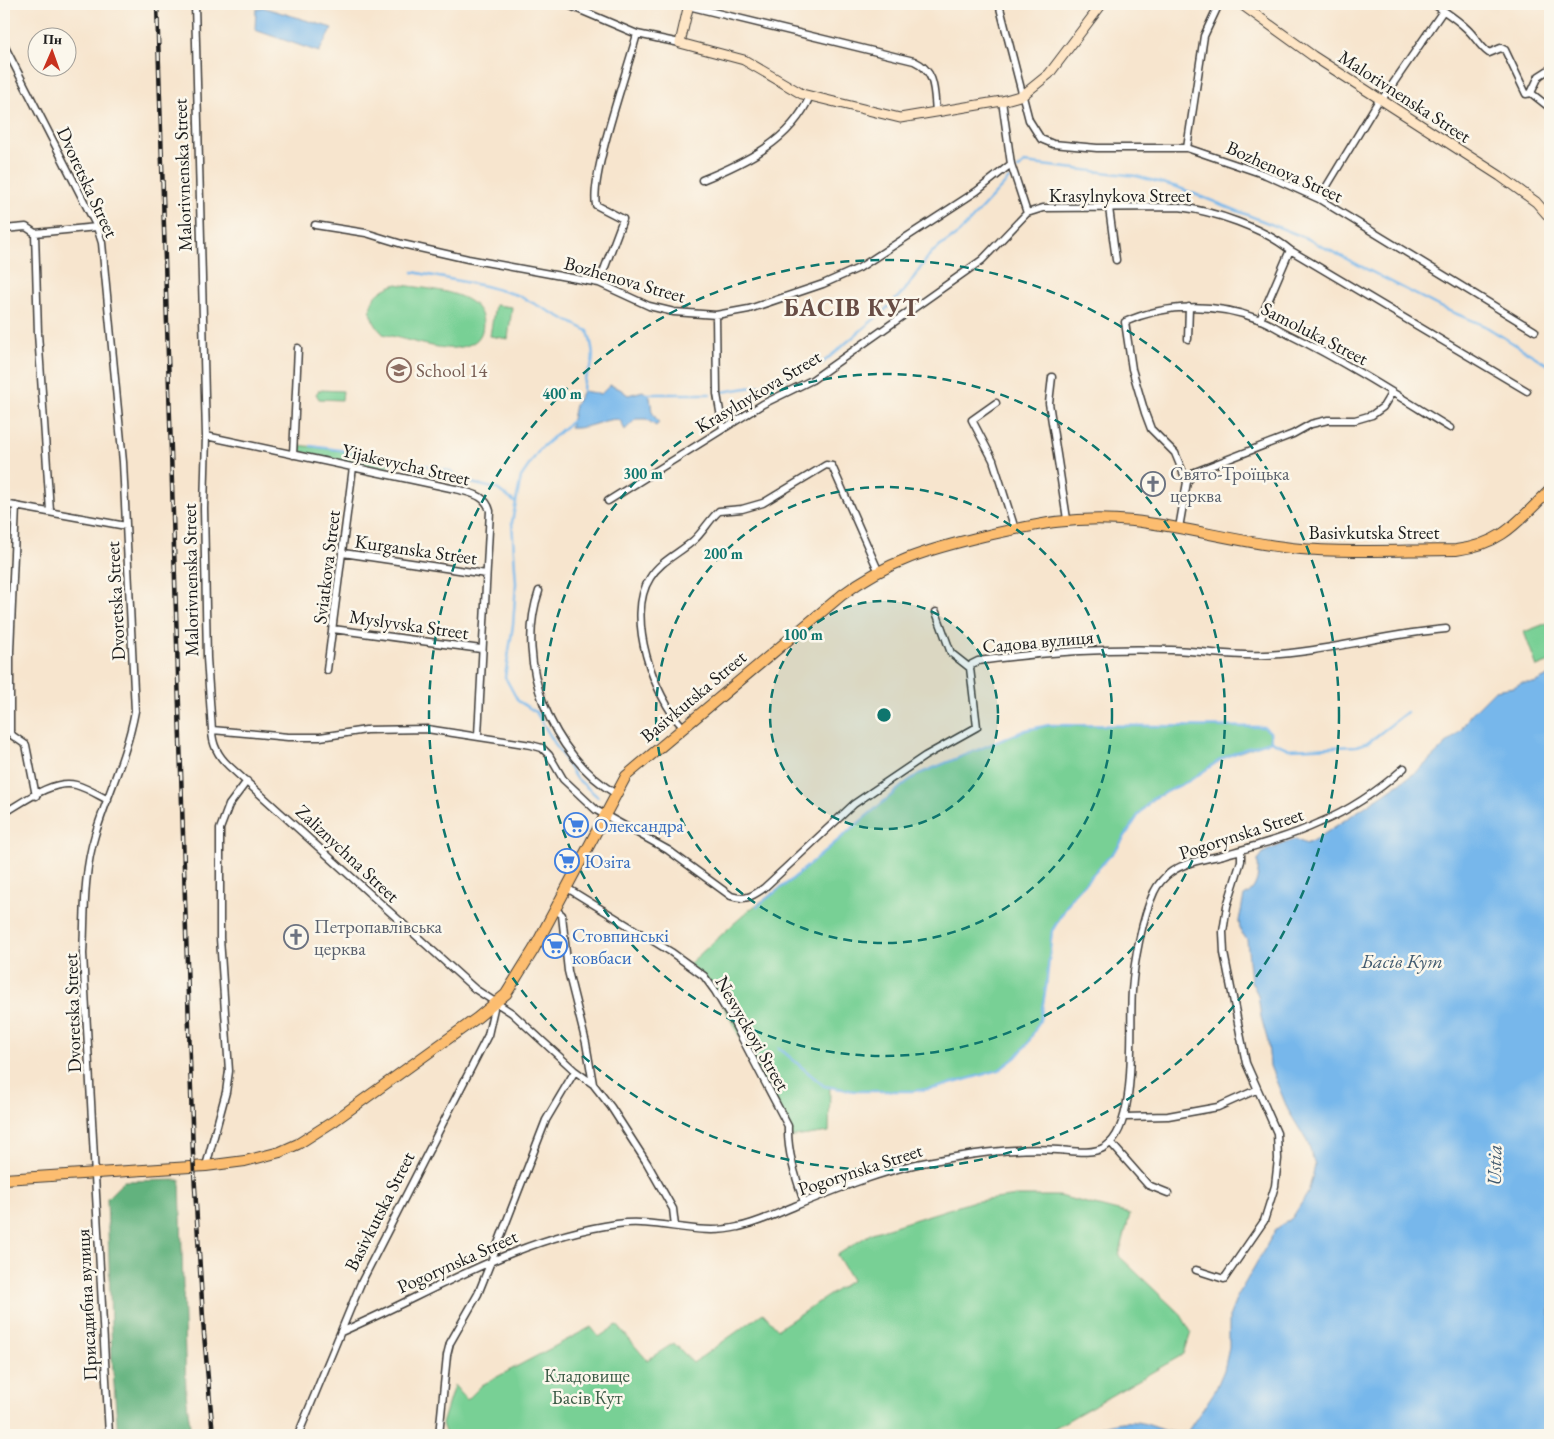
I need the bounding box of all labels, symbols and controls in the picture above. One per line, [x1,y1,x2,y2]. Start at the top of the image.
north arrow [28,28,78,78]
text: Пн [43,30,62,48]
street label: Malorivnenska Street [1334,44,1476,149]
street label: Malorivnenska Street [167,98,198,252]
street label: Dvoretska Street [51,123,124,242]
street label: Bozhenova Street [1223,135,1347,208]
street label: Krasylnykova Street [1049,183,1191,208]
street label: Bozhenova Street [561,250,688,309]
district label: БАСІВ КУТ [784,292,920,323]
street label: Samoluka Street [1257,296,1373,371]
street label: Krasylnykova Street [691,344,826,439]
school or university icon: School 14 [386,357,412,383]
place label: School 14 [416,358,488,383]
text: 400 m [542,384,582,403]
street label: Yijakevycha Street [339,438,472,491]
place label: Свято-Троїцька церква [1170,461,1290,508]
text: 300 m [623,464,663,483]
church icon: Свято-Троїцька церква [1140,471,1166,497]
street label: Malorivnenska Street [177,503,204,657]
street label: Sviatkova Street [307,509,346,625]
street label: Basivkutska Street [1309,520,1439,545]
street label: Kurganska Street [353,529,479,570]
street label: Dvoretska Street [100,541,131,661]
text: 200 m [703,544,743,563]
street label: Myslyvska Street [348,604,470,645]
street label: Садова вулиця [981,624,1095,659]
text: 100 m [783,625,823,644]
street label: Basivkutska Street [635,645,752,748]
centre of rings [875,706,893,724]
street label: Zaliznychna Street [290,799,405,908]
street label: Pogorynska Street [1176,802,1307,865]
supermarket icon: Олександра [563,812,589,838]
place label: Олександра [594,813,684,838]
supermarket icon: Юзіта [554,848,580,874]
place label: Юзіта [584,849,631,874]
place label: Петропавлівська церква [314,914,443,961]
place label: Стовпинські ковбаси [572,923,669,970]
church icon: Петропавлівська церква [283,924,309,950]
supermarket icon: Стовпинські ковбаси [542,933,568,959]
water label: Басів Кут [1360,948,1443,974]
street label: Dvoretska Street [58,953,87,1073]
street label: Nesvyckoyi Street [710,971,796,1095]
street label: Pogorynska Street [795,1138,926,1201]
water label: Ustia [1481,1144,1507,1186]
street label: Basivkutska Street [339,1147,420,1275]
street label: Pogorynska Street [393,1224,521,1299]
street label: Присадибна вулиця [70,1228,103,1382]
park label: Кладовище Басів Кут [544,1363,630,1410]

